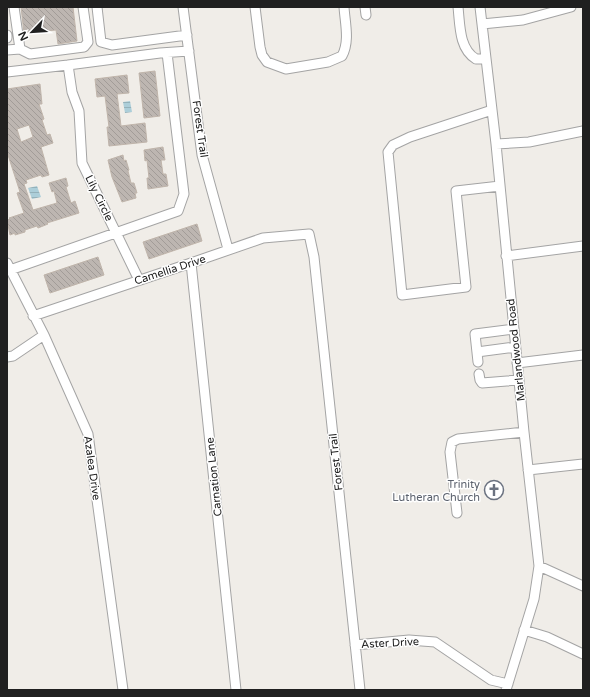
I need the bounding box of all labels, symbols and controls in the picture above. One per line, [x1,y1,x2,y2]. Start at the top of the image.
north arrow [12,12,52,52]
text: N [16,29,31,43]
street label: Forest Trail [190,100,210,158]
street label: Lily Circle [82,173,116,223]
street label: Camellia Drive [133,252,207,288]
street label: Marlandwood Road [504,298,528,402]
street label: Forest Trail [327,433,345,491]
street label: Azalea Drive [81,435,103,501]
street label: Carnation Lane [203,437,225,517]
place label: Trinity Lutheran Church [392,478,480,504]
church icon: Trinity Lutheran Church [483,479,505,501]
street label: Aster Drive [361,635,419,651]

